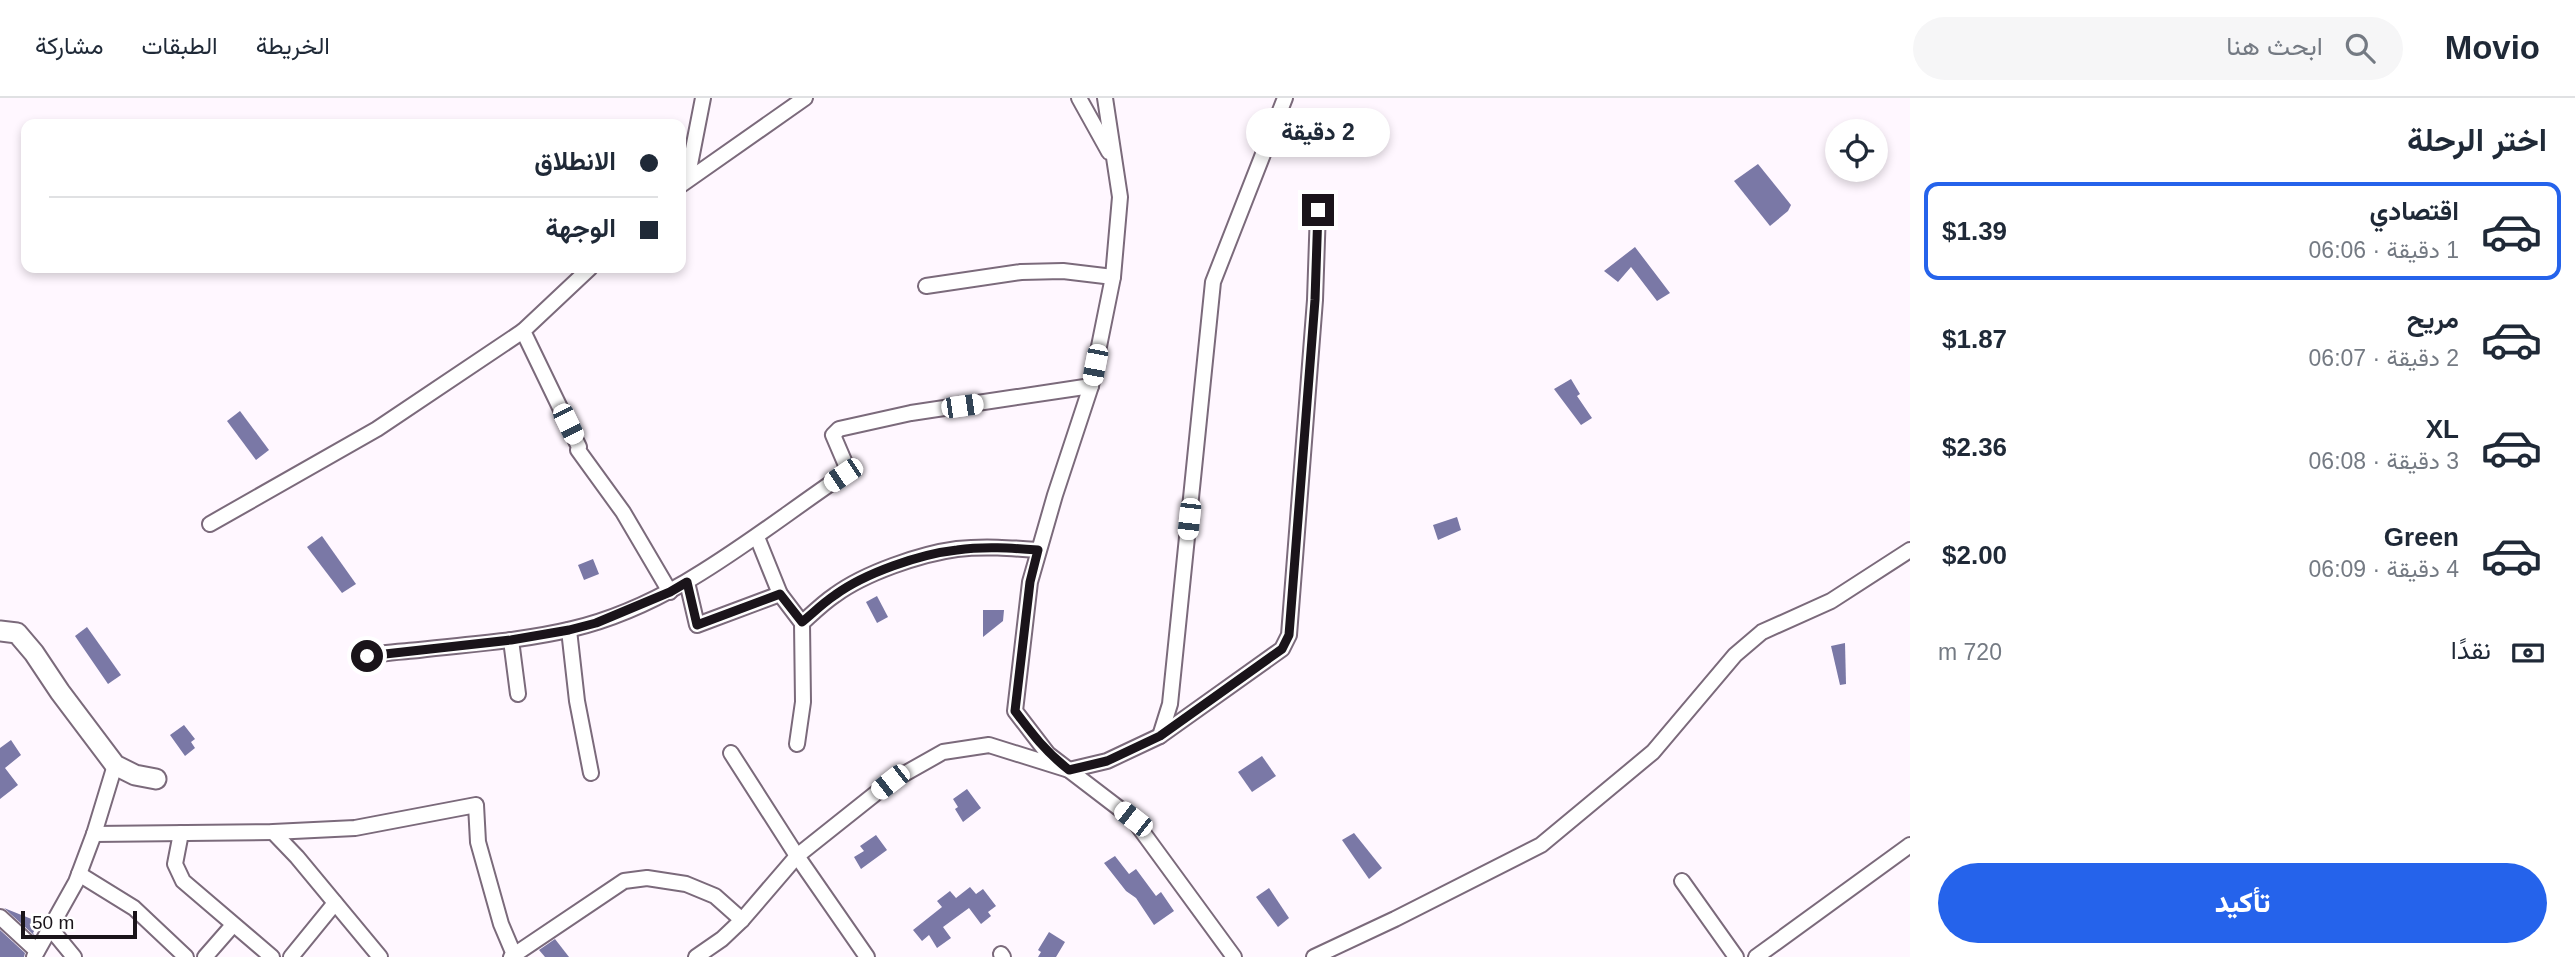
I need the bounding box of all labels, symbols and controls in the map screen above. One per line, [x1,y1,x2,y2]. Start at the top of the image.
search box [1913,17,2403,80]
icon: search [2341,29,2379,67]
text: Movio [2445,29,2540,66]
text: ابحث هنا [2226,31,2323,61]
text: مشاركة [35,32,103,59]
text: الطبقات [141,32,218,59]
text: الخريطة [256,32,330,59]
callout: 2 دقيقة [1246,108,1390,158]
text: 2 دقيقة [1281,119,1355,145]
map controls [1825,119,1888,182]
button: locate [1825,119,1888,182]
text: اختر الرحلة [2407,122,2547,158]
text: الانطلاق [534,146,616,176]
route end [1302,194,1334,226]
text: اقتصادي [2370,196,2459,226]
icon: car [2480,200,2543,263]
text: الوجهة [545,213,616,243]
text: $1.39 [1942,216,2007,246]
text: 1 دقيقة · 06:06 [2309,237,2459,263]
text: مريح [2407,304,2459,334]
icon: car [2480,308,2543,371]
text: $1.87 [1942,324,2007,354]
car [1081,342,1110,388]
text: 2 دقيقة · 06:07 [2309,345,2459,371]
car [940,393,985,419]
car [550,401,587,447]
text: XL [2426,414,2459,444]
icon: car [2480,416,2543,479]
text: $2.36 [1942,432,2007,462]
text: 3 دقيقة · 06:08 [2309,448,2459,474]
car [820,455,867,495]
car [1177,497,1202,541]
text: Green [2384,522,2459,552]
icon: car [2480,524,2543,587]
text: $2.00 [1942,540,2007,570]
text: 4 دقيقة · 06:09 [2309,556,2459,582]
icon: cash [2509,634,2547,672]
text: نقدًا [2451,635,2491,665]
text: 720 m [1938,639,2002,665]
route start [351,640,383,672]
car [867,761,914,803]
car [1110,798,1157,840]
button: تأكيد [1938,863,2547,943]
scale bar [21,908,136,940]
text: 50 m [32,912,74,933]

